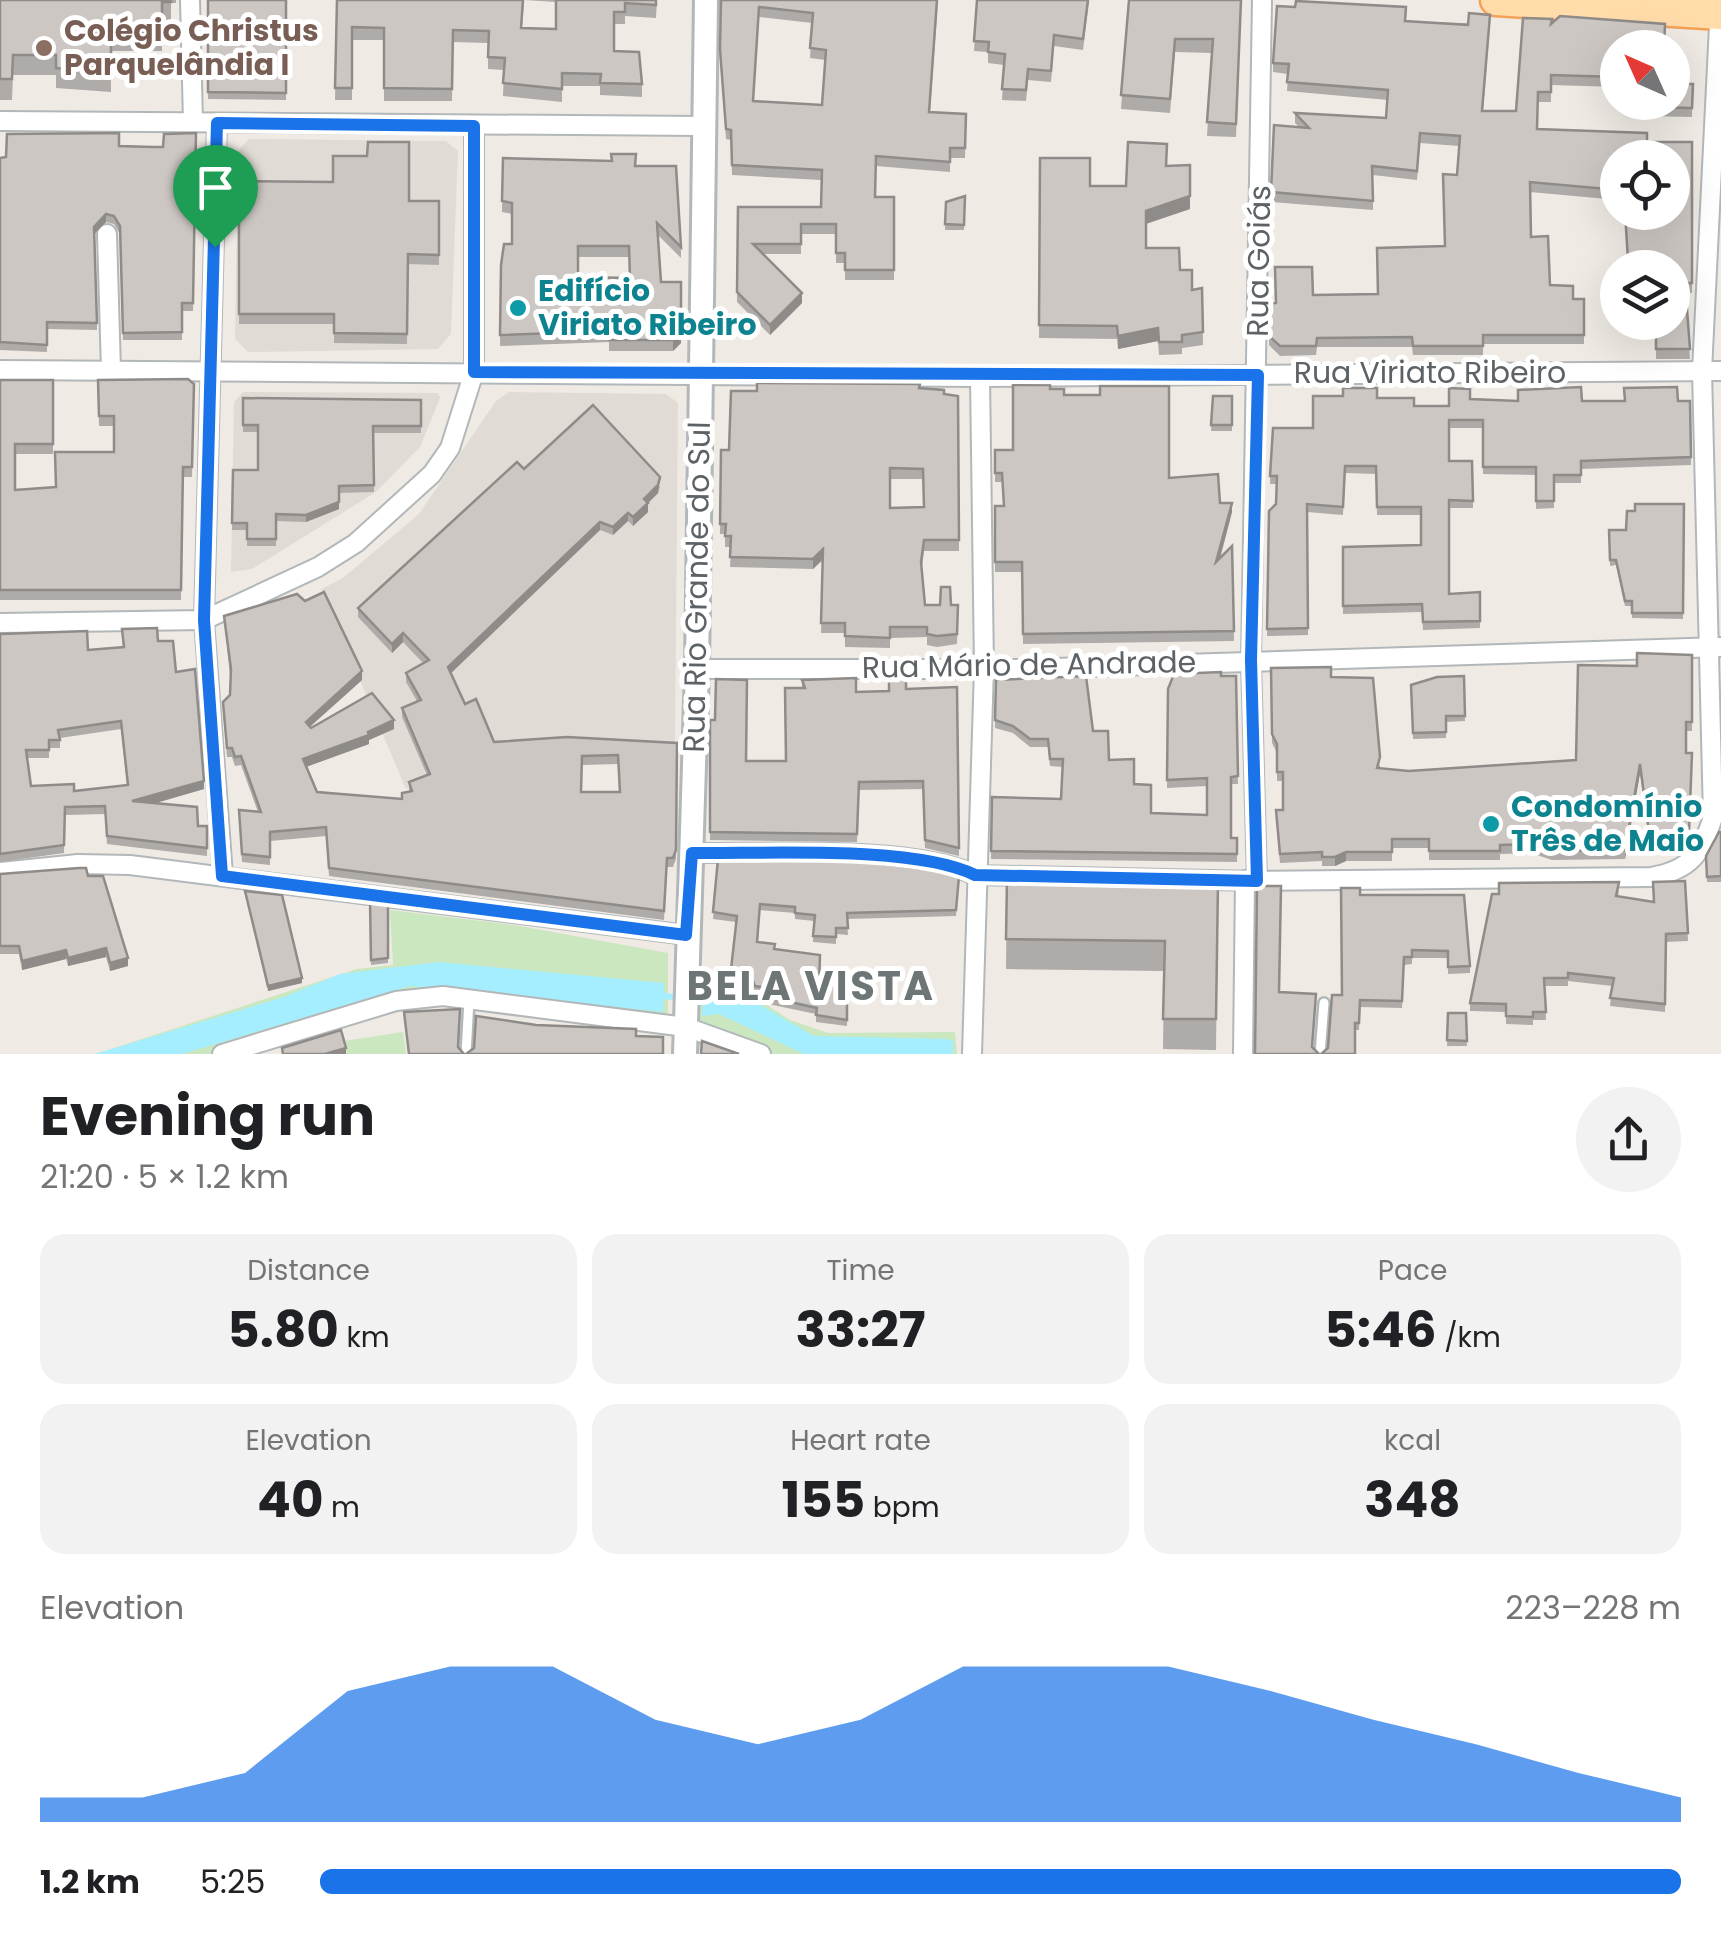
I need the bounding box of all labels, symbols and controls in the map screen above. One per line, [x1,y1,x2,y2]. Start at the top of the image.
place label: Colégio Christus Parquelândia I [64,9,319,86]
north arrow [1600,30,1690,120]
map controls [1600,30,1690,340]
marker: Colégio Christus Parquelândia I [33,37,55,59]
button: locate [1600,140,1690,230]
pin [173,145,258,248]
icon: arrive [188,160,243,215]
street label: Rua Goiás [1236,185,1281,337]
button: layers [1600,250,1690,340]
place label: Edifício Viriato Ribeiro [538,269,757,346]
marker: Edifício Viriato Ribeiro [507,297,529,319]
street label: Rua Viriato Ribeiro [1294,351,1566,394]
street label: Rua Rio Grande do Sul [672,421,721,753]
street label: Rua Mário de Andrade [861,640,1197,689]
place label: Condomínio Três de Maio [1511,785,1704,862]
marker: Condomínio Três de Maio [1480,813,1502,835]
district label: BELA VISTA [687,958,935,1014]
text: Evening run [40,1077,375,1154]
button: share [1576,1087,1681,1192]
text: 21:20 · 5 × 1.2 km [40,1154,289,1199]
text: Distance [247,1251,370,1290]
text: Time [826,1251,895,1290]
text: Pace [1378,1251,1447,1290]
text: 5.80 [227,1294,339,1365]
text: 33:27 [796,1294,926,1365]
text: 5:46 [1324,1294,1437,1365]
text: km [339,1318,390,1357]
text: /km [1437,1318,1501,1357]
text: Elevation [245,1421,372,1460]
text: Heart rate [790,1421,931,1460]
text: kcal [1384,1421,1441,1460]
text: 40 [257,1464,324,1535]
text: 155 [782,1464,865,1535]
text: 348 [1364,1464,1461,1535]
text: m [324,1488,360,1527]
text: bpm [865,1488,940,1527]
text: Elevation [40,1585,184,1630]
text: 223–228 m [1505,1585,1681,1630]
text: 1.2 km [40,1859,140,1904]
text: 5:25 [200,1859,265,1904]

